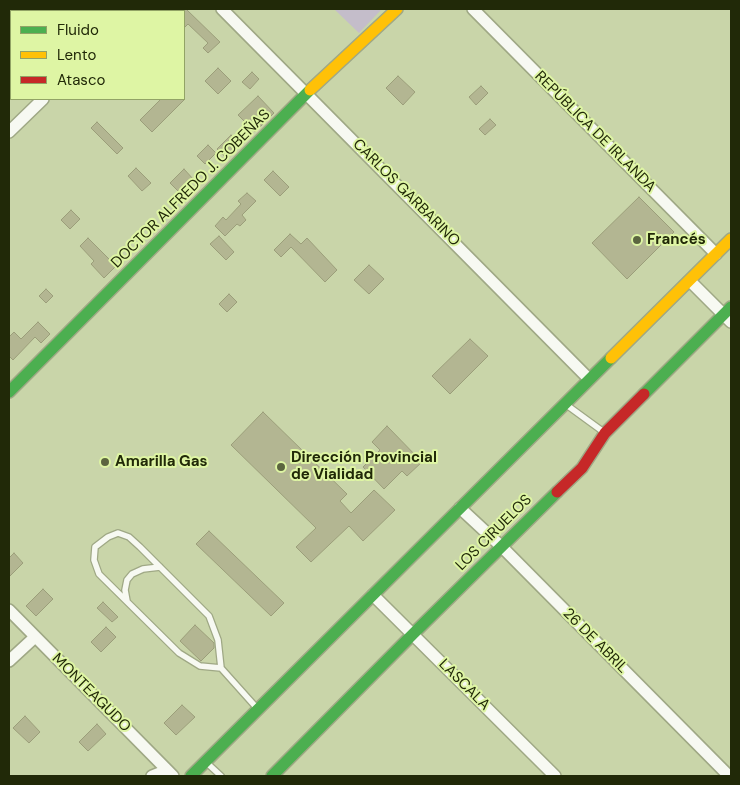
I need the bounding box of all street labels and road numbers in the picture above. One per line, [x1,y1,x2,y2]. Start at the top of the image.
street label: REPÚBLICA DE IRLANDA [531,68,659,196]
street label: DOCTOR ALFREDO J. COBEÑAS [108,106,274,272]
street label: CARLOS GARBARINO [349,136,463,250]
street label: LOS CIRUELOS [452,491,536,575]
street label: 26 DE ABRIL [559,605,631,677]
street label: MONTEAGUDO [48,650,134,736]
street label: LASCALA [435,656,493,714]

